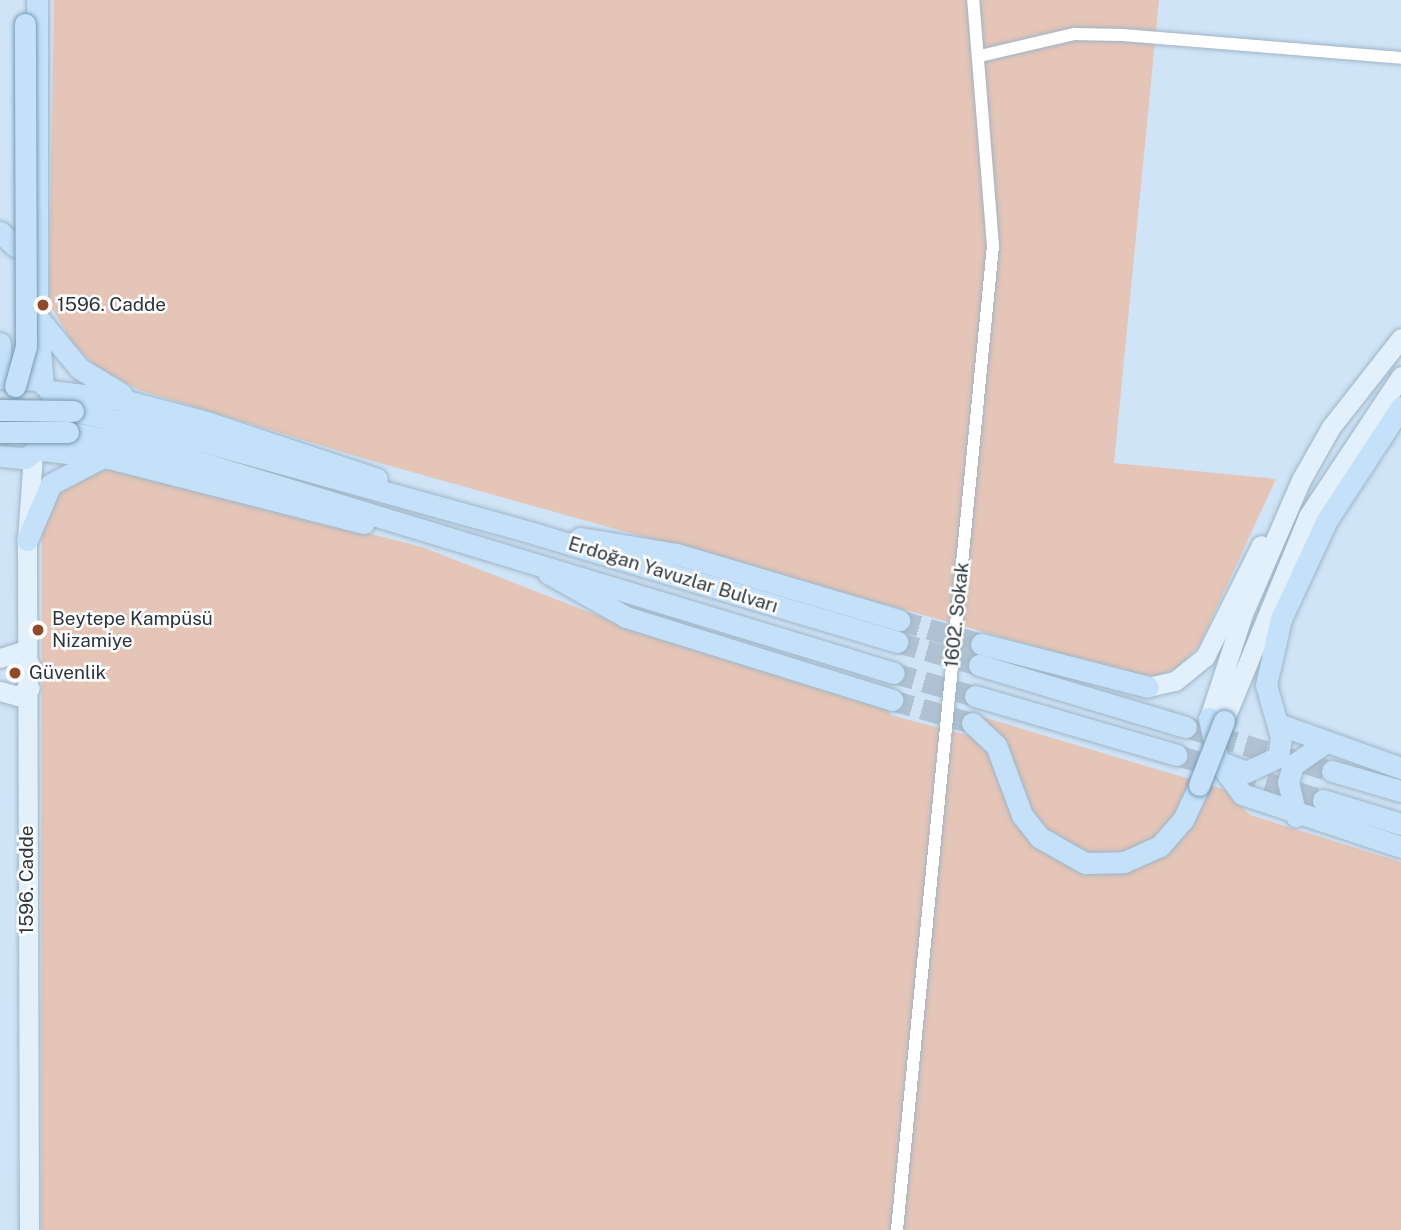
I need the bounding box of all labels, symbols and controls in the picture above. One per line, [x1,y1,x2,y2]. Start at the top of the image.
place label: 1596. Cadde [57,294,166,316]
marker: 1596. Cadde [35,297,51,313]
street label: Erdoğan Yavuzlar Bulvarı [565,532,781,618]
street label: 1602. Sokak [940,561,974,669]
place label: Beytepe Kampüsü Nizamiye [52,608,213,652]
marker: Beytepe Kampüsü Nizamiye [30,622,46,638]
place label: Güvenlik [29,662,106,684]
marker: Güvenlik [7,665,23,681]
street label: 1596. Cadde [16,825,38,935]

